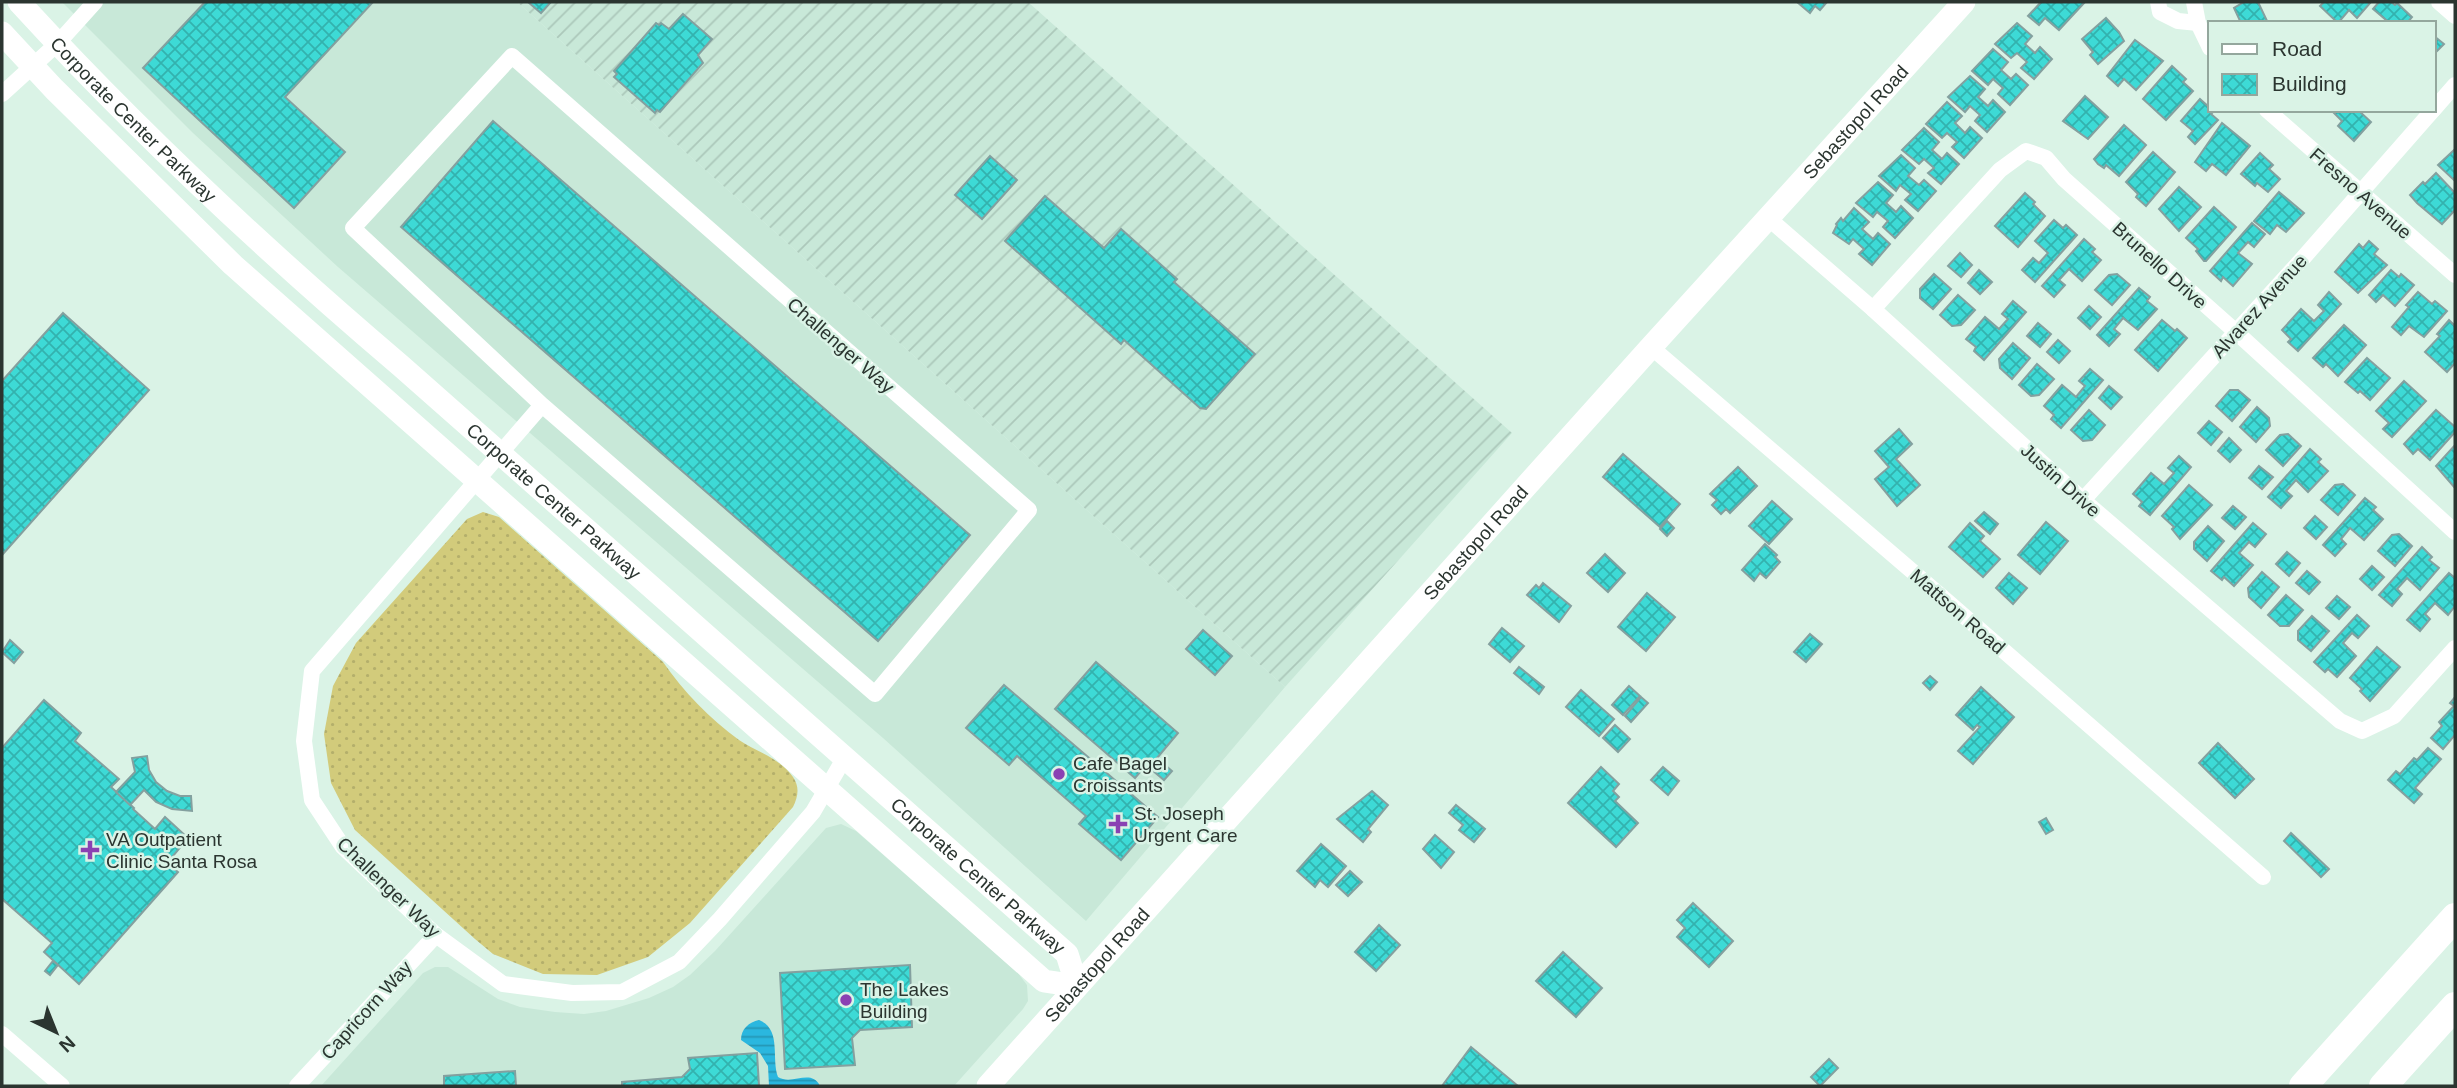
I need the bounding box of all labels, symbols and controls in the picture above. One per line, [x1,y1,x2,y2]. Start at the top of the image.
legend [2208,21,2436,112]
street label: Corporate Center Parkway [46,33,221,207]
text: Road [2272,37,2322,60]
street label: Sebastopol Road [1799,61,1913,183]
text: Building [2272,72,2347,95]
street label: Fresno Avenue [2306,144,2416,243]
street label: Brunello Drive [2108,218,2211,313]
street label: Alvarez Avenue [2208,250,2311,362]
street label: Challenger Way [783,293,899,398]
street label: Corporate Center Parkway [462,419,645,584]
street label: Justin Drive [2017,439,2105,521]
street label: Sebastopol Road [1419,482,1532,604]
street label: Mattson Road [1906,565,2009,658]
place label: Cafe Bagel Croissants [1073,753,1167,796]
marker: Cafe Bagel Croissants [1051,766,1067,782]
street label: Corporate Center Parkway [887,794,1070,959]
place label: St. Joseph Urgent Care [1134,803,1238,846]
marker: St. Joseph Urgent Care [1108,814,1128,834]
place label: VA Outpatient Clinic Santa Rosa [106,829,257,872]
street label: Challenger Way [333,833,445,942]
marker: VA Outpatient Clinic Santa Rosa [80,840,100,860]
street label: Sebastopol Road [1041,904,1154,1026]
street label: Capricorn Way [317,957,416,1064]
place label: The Lakes Building [860,979,949,1022]
marker: The Lakes Building [838,992,854,1008]
north arrow [21,997,91,1067]
text: N [55,1032,79,1056]

